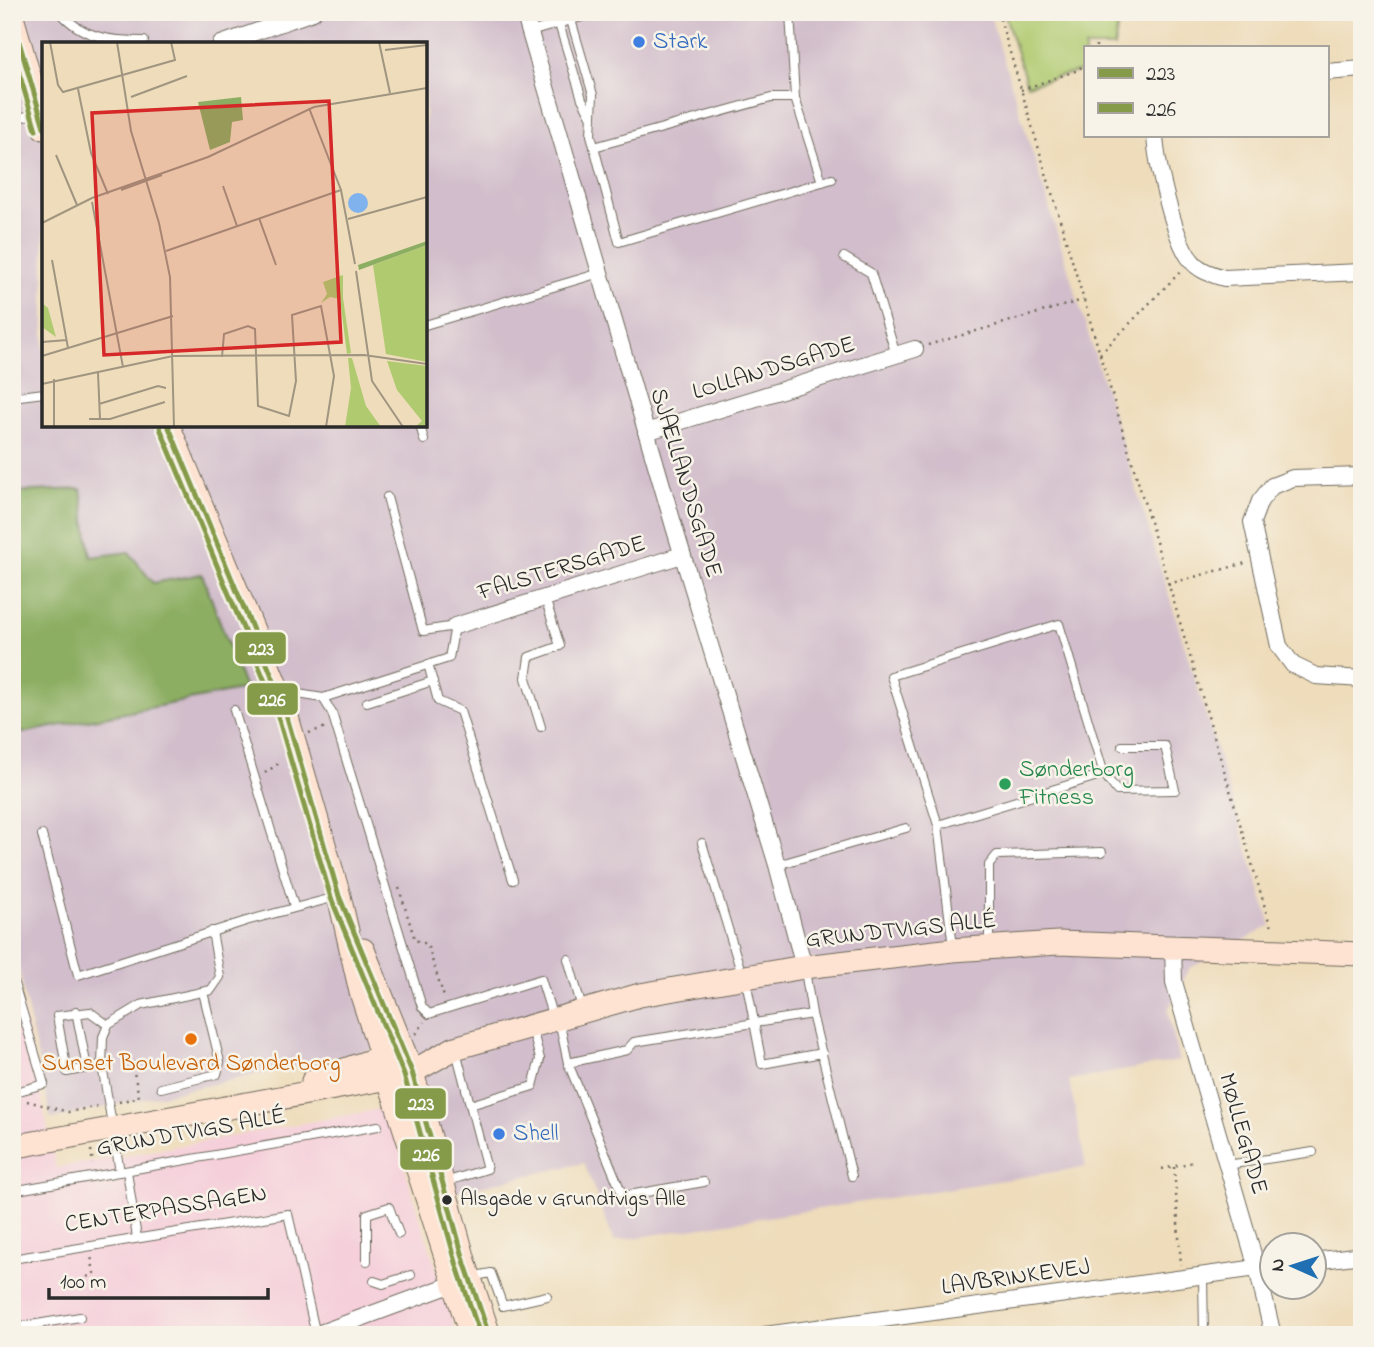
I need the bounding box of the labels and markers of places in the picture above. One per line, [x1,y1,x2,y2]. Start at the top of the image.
place label: Stark [653,25,708,60]
marker: Stark [631,34,647,50]
place label: Sønderborg Fitness [1018,753,1134,816]
marker: Sønderborg Fitness [997,776,1013,792]
marker: Sunset Boulevard Sønderborg [183,1031,199,1047]
place label: Sunset Boulevard Sønderborg [42,1047,340,1082]
place label: Shell [513,1117,559,1152]
marker: Shell [491,1126,507,1142]
place label: Alsgade v Grundtvigs Alle [460,1184,686,1217]
marker: Alsgade v Grundtvigs Alle [440,1193,454,1207]

